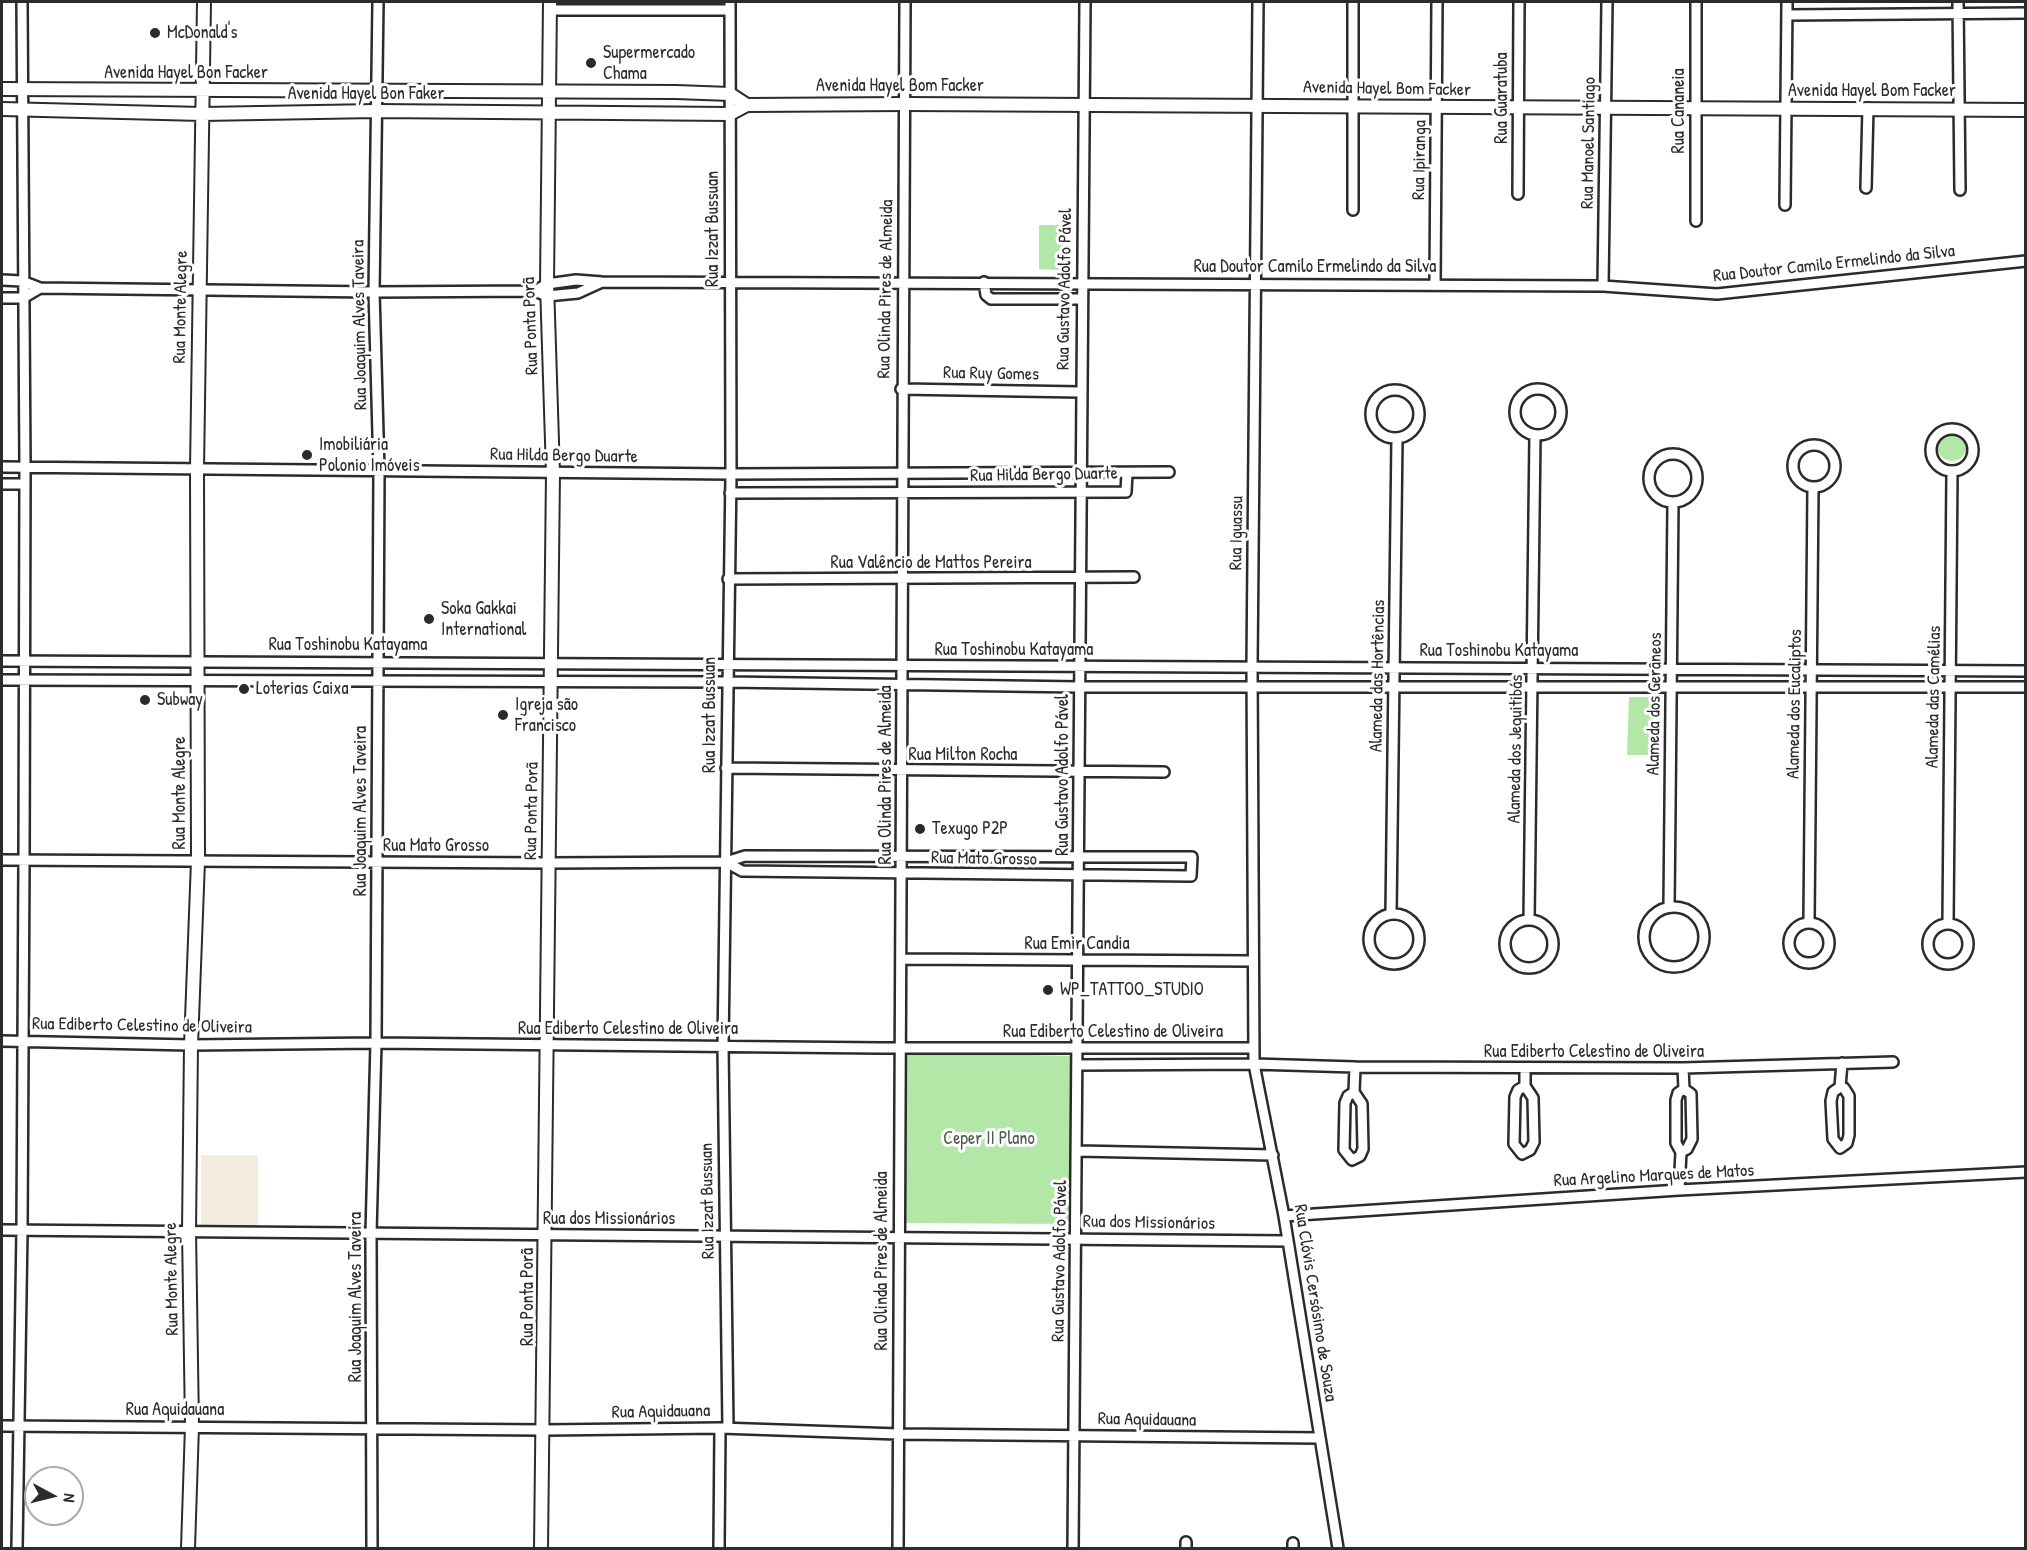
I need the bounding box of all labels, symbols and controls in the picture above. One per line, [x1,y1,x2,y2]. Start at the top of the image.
place label: McDonald's [167,22,237,44]
marker: McDonald's [148,26,162,40]
place label: Supermercado Chama [603,42,695,84]
street label: Rua Guaratuba [1491,52,1513,144]
marker: Supermercado Chama [584,56,598,70]
street label: Avenida Hayel Bon Facker [104,62,268,84]
street label: Rua Cananeia [1668,68,1690,154]
street label: Avenida Hayel Bom Facker [816,75,984,97]
street label: Avenida Hayel Bom Facker [1303,77,1471,101]
street label: Rua Manoel Santiago [1577,77,1601,209]
street label: Avenida Hayel Bom Facker [1788,80,1956,102]
street label: Avenida Hayel Bon Faker [288,83,444,105]
street label: Rua Ipiranga [1409,120,1431,200]
street label: Rua Izzat Bussuan [702,171,724,287]
street label: Rua Olinda Pires de Almeida [874,199,898,379]
street label: Rua Gustavo Adolfo Pável [1053,208,1077,370]
street label: Rua Joaquim Alves Taveira [348,240,372,410]
street label: Rua Doutor Camilo Ermelindo da Silva [1712,241,1956,287]
street label: Rua Monte Alegre [169,250,193,364]
street label: Rua Doutor Camilo Ermelindo da Silva [1194,256,1436,278]
street label: Rua Ponta Porã [518,277,544,375]
street label: Rua Ruy Gomes [943,362,1039,386]
place label: Imobiliária Polonio Imóveis [319,434,420,476]
street label: Rua Hilda Bergo Duarte [490,444,638,468]
marker: Imobiliária Polonio Imóveis [300,448,314,462]
street label: Rua Hilda Bergo Duarte [970,463,1118,487]
street label: Rua Iguassu [1226,496,1248,570]
street label: Rua Valêncio de Mattos Pereira [831,552,1031,574]
place label: Soka Gakkai International [441,598,526,640]
street label: Alameda das Hortências [1366,600,1390,752]
marker: Soka Gakkai International [422,612,436,626]
street label: Alameda das Camélias [1922,626,1946,768]
street label: Alameda dos Eucaliptos [1783,629,1807,779]
street label: Alameda dos Gerâneos [1643,632,1667,776]
street label: Rua Toshinobu Katayama [269,634,427,656]
street label: Rua Toshinobu Katayama [935,639,1093,661]
street label: Rua Toshinobu Katayama [1420,640,1578,662]
street label: Rua Izzat Bussuan [699,657,721,773]
street label: Alameda dos Jequitibás [1504,675,1528,823]
place label: Loterias Caixa [256,678,348,700]
marker: Loterias Caixa [237,682,251,696]
street label: Rua Olinda Pires de Almeida [875,685,897,865]
place label: Subway [157,689,203,711]
marker: Subway [138,693,152,707]
place label: Igreja são Francisco [515,694,578,736]
street label: Rua Gustavo Adolfo Pável [1052,694,1074,856]
marker: Igreja são Francisco [496,708,510,722]
street label: Rua Joaquim Alves Taveira [350,726,372,896]
street label: Rua Monte Alegre [169,736,191,850]
street label: Rua Milton Rocha [909,744,1017,766]
street label: Rua Ponta Porã [520,762,544,860]
place label: Texugo P2P [932,818,1008,840]
marker: Texugo P2P [913,822,927,836]
street label: Rua Mato Grosso [383,835,489,857]
street label: Rua Mato Grosso [931,847,1037,871]
street label: Rua Emir Candia [1024,933,1130,955]
place label: WP_TATTOO_STUDIO [1060,979,1204,1001]
marker: WP_TATTOO_STUDIO [1041,983,1055,997]
street label: Rua Ediberto Celestino de Oliveira [32,1013,252,1039]
street label: Rua Ediberto Celestino de Oliveira [518,1018,738,1040]
street label: Rua Ediberto Celestino de Oliveira [1003,1021,1223,1043]
street label: Rua Ediberto Celestino de Oliveira [1484,1041,1704,1063]
park label: Ceper II Plano [943,1128,1035,1150]
street label: Rua Izzat Bussuan [696,1143,720,1259]
street label: Rua Argelino Marques de Matos [1553,1160,1755,1192]
street label: Rua Olinda Pires de Almeida [871,1171,893,1351]
street label: Rua Gustavo Adolfo Pável [1048,1180,1072,1342]
street label: Rua Clóvis Cersósimo de Souza [1289,1203,1341,1403]
street label: Rua dos Missionários [543,1208,675,1230]
street label: Rua dos Missionários [1083,1211,1215,1235]
street label: Rua Joaquim Alves Taveira [345,1212,367,1382]
street label: Rua Monte Alegre [160,1222,184,1336]
street label: Rua Ponta Porã [517,1248,539,1346]
street label: Rua Aquidauana [126,1399,224,1421]
street label: Rua Aquidauana [612,1400,710,1424]
street label: Rua Aquidauana [1098,1408,1196,1432]
north arrow [24,1466,84,1526]
text: N [58,1492,81,1504]

